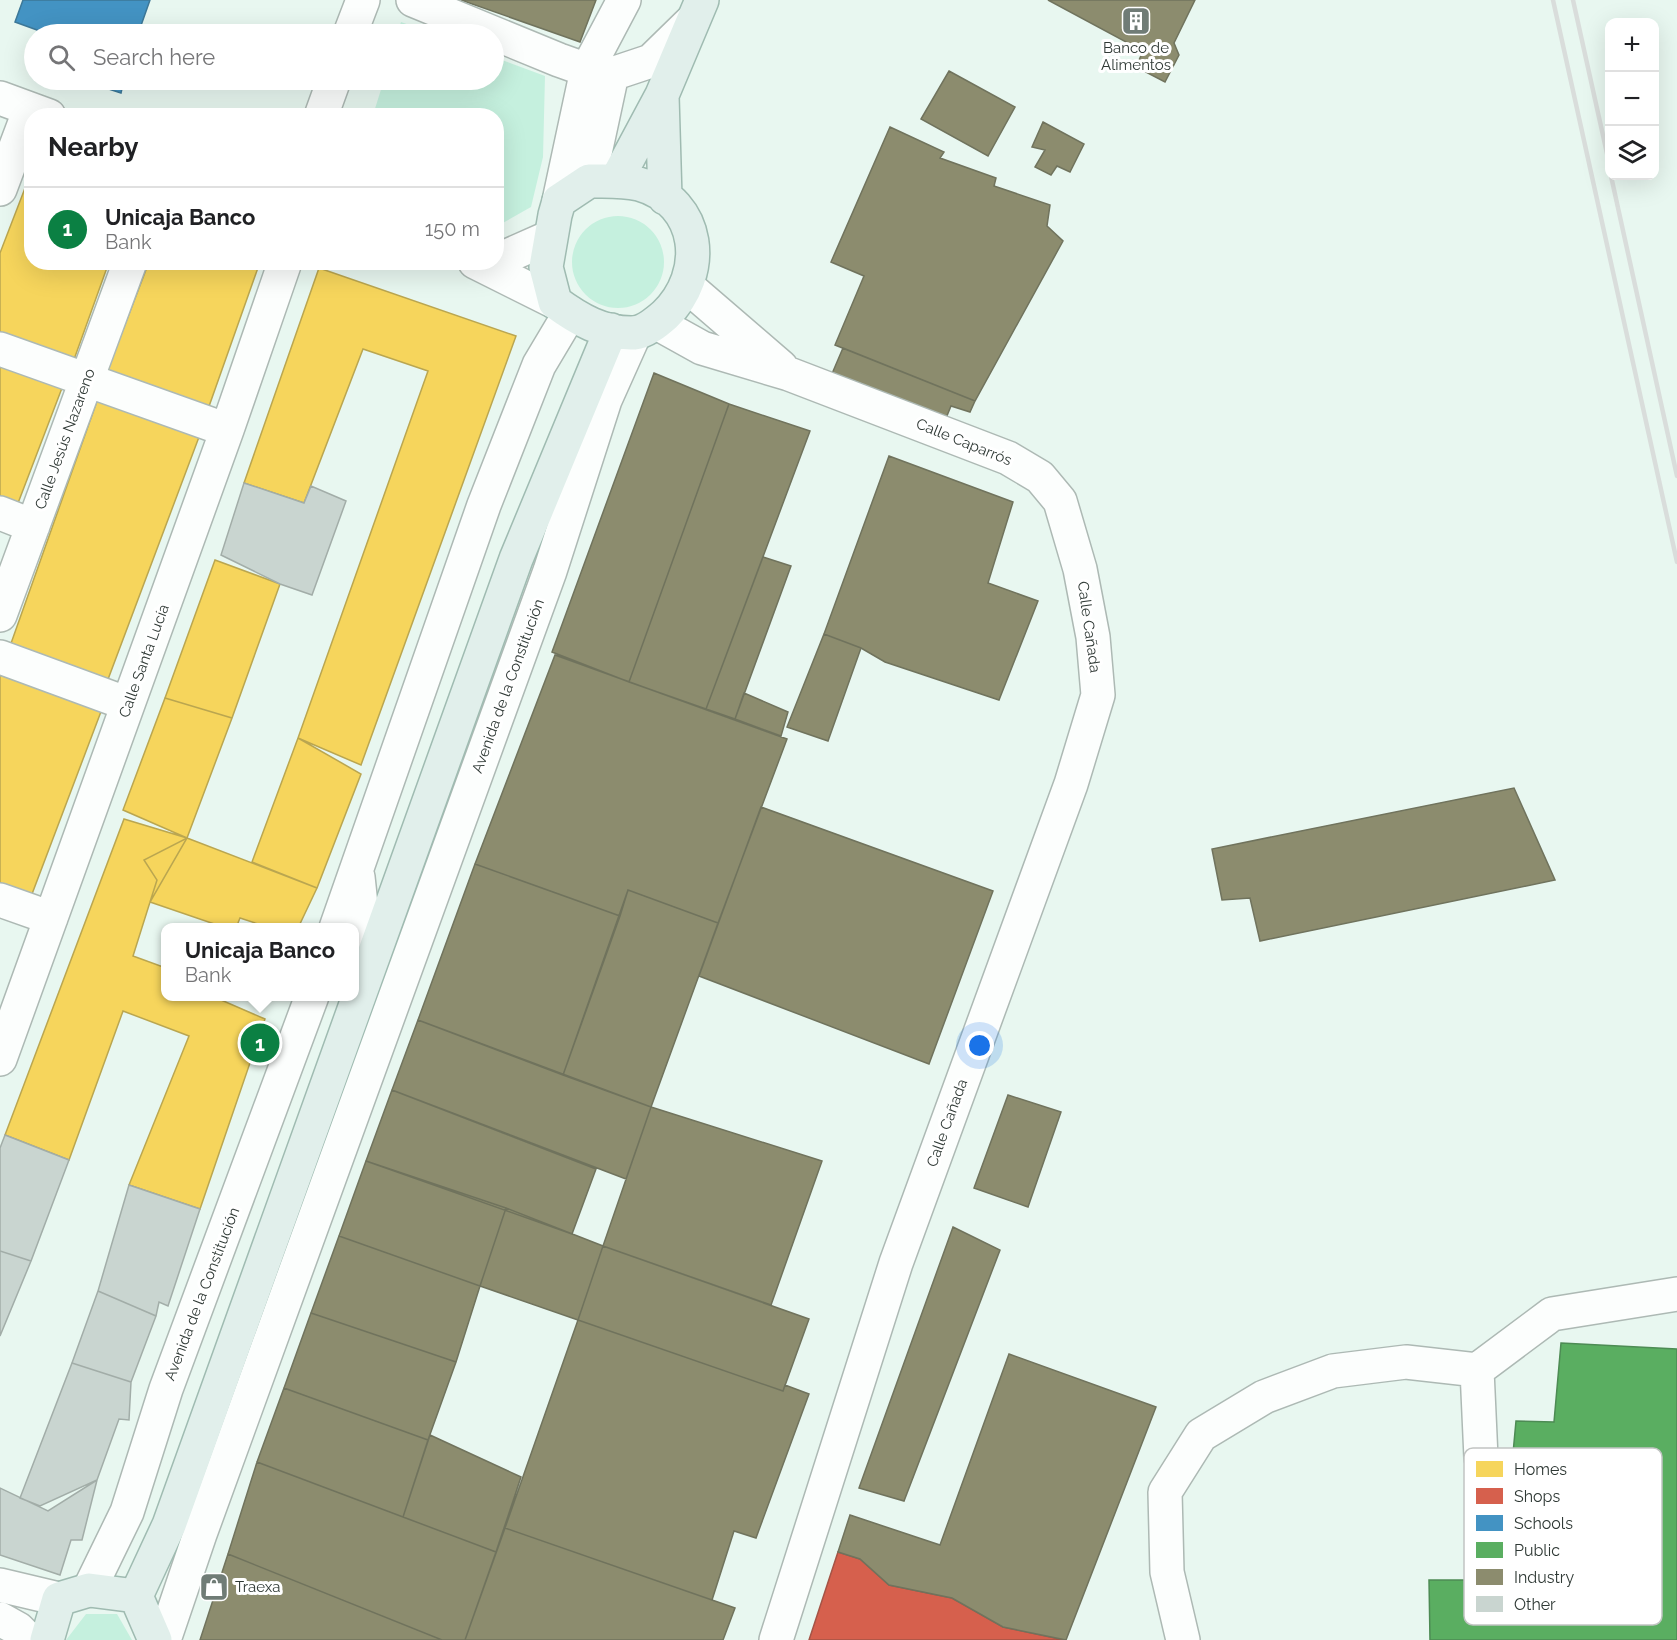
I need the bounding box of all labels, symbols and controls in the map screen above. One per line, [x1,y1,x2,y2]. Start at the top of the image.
building icon: Banco de Alimentos [1120,5,1152,37]
map controls [1605,18,1659,180]
button: + [1605,18,1659,72]
search box [24,24,504,90]
place label: Banco de Alimentos [1101,39,1171,74]
icon: search [45,41,78,74]
text: Search here [93,44,215,70]
button: − [1605,72,1659,126]
button: layers [1605,126,1659,180]
text: Nearby [48,132,138,162]
text: Unicaja Banco [105,204,255,230]
text: 1 [63,217,72,241]
text: 150 m [425,217,480,241]
text: Bank [105,230,151,254]
street label: Calle Jesús Nazareno [31,366,99,512]
street label: Calle Caparrós [914,415,1014,469]
street label: Calle Cañada [1074,580,1104,674]
street label: Avenida de la Constitución [468,596,548,776]
street label: Calle Santa Lucía [115,602,173,720]
popup [161,923,359,1001]
text: Unicaja Banco [185,937,335,963]
text: Bank [185,963,231,987]
pin: 1 [240,1020,280,1066]
your location [965,1031,994,1060]
street label: Calle Cañada [923,1077,971,1169]
street label: Avenida de la Constitución [161,1205,243,1383]
legend [1464,1448,1662,1625]
text: Homes [1514,1460,1567,1479]
text: Shops [1514,1487,1560,1506]
text: Schools [1514,1514,1573,1533]
text: Public [1514,1541,1560,1560]
text: Industry [1514,1568,1574,1587]
shop icon: Traexa [198,1571,230,1603]
place label: Traexa [235,1578,280,1596]
text: Other [1514,1595,1556,1614]

